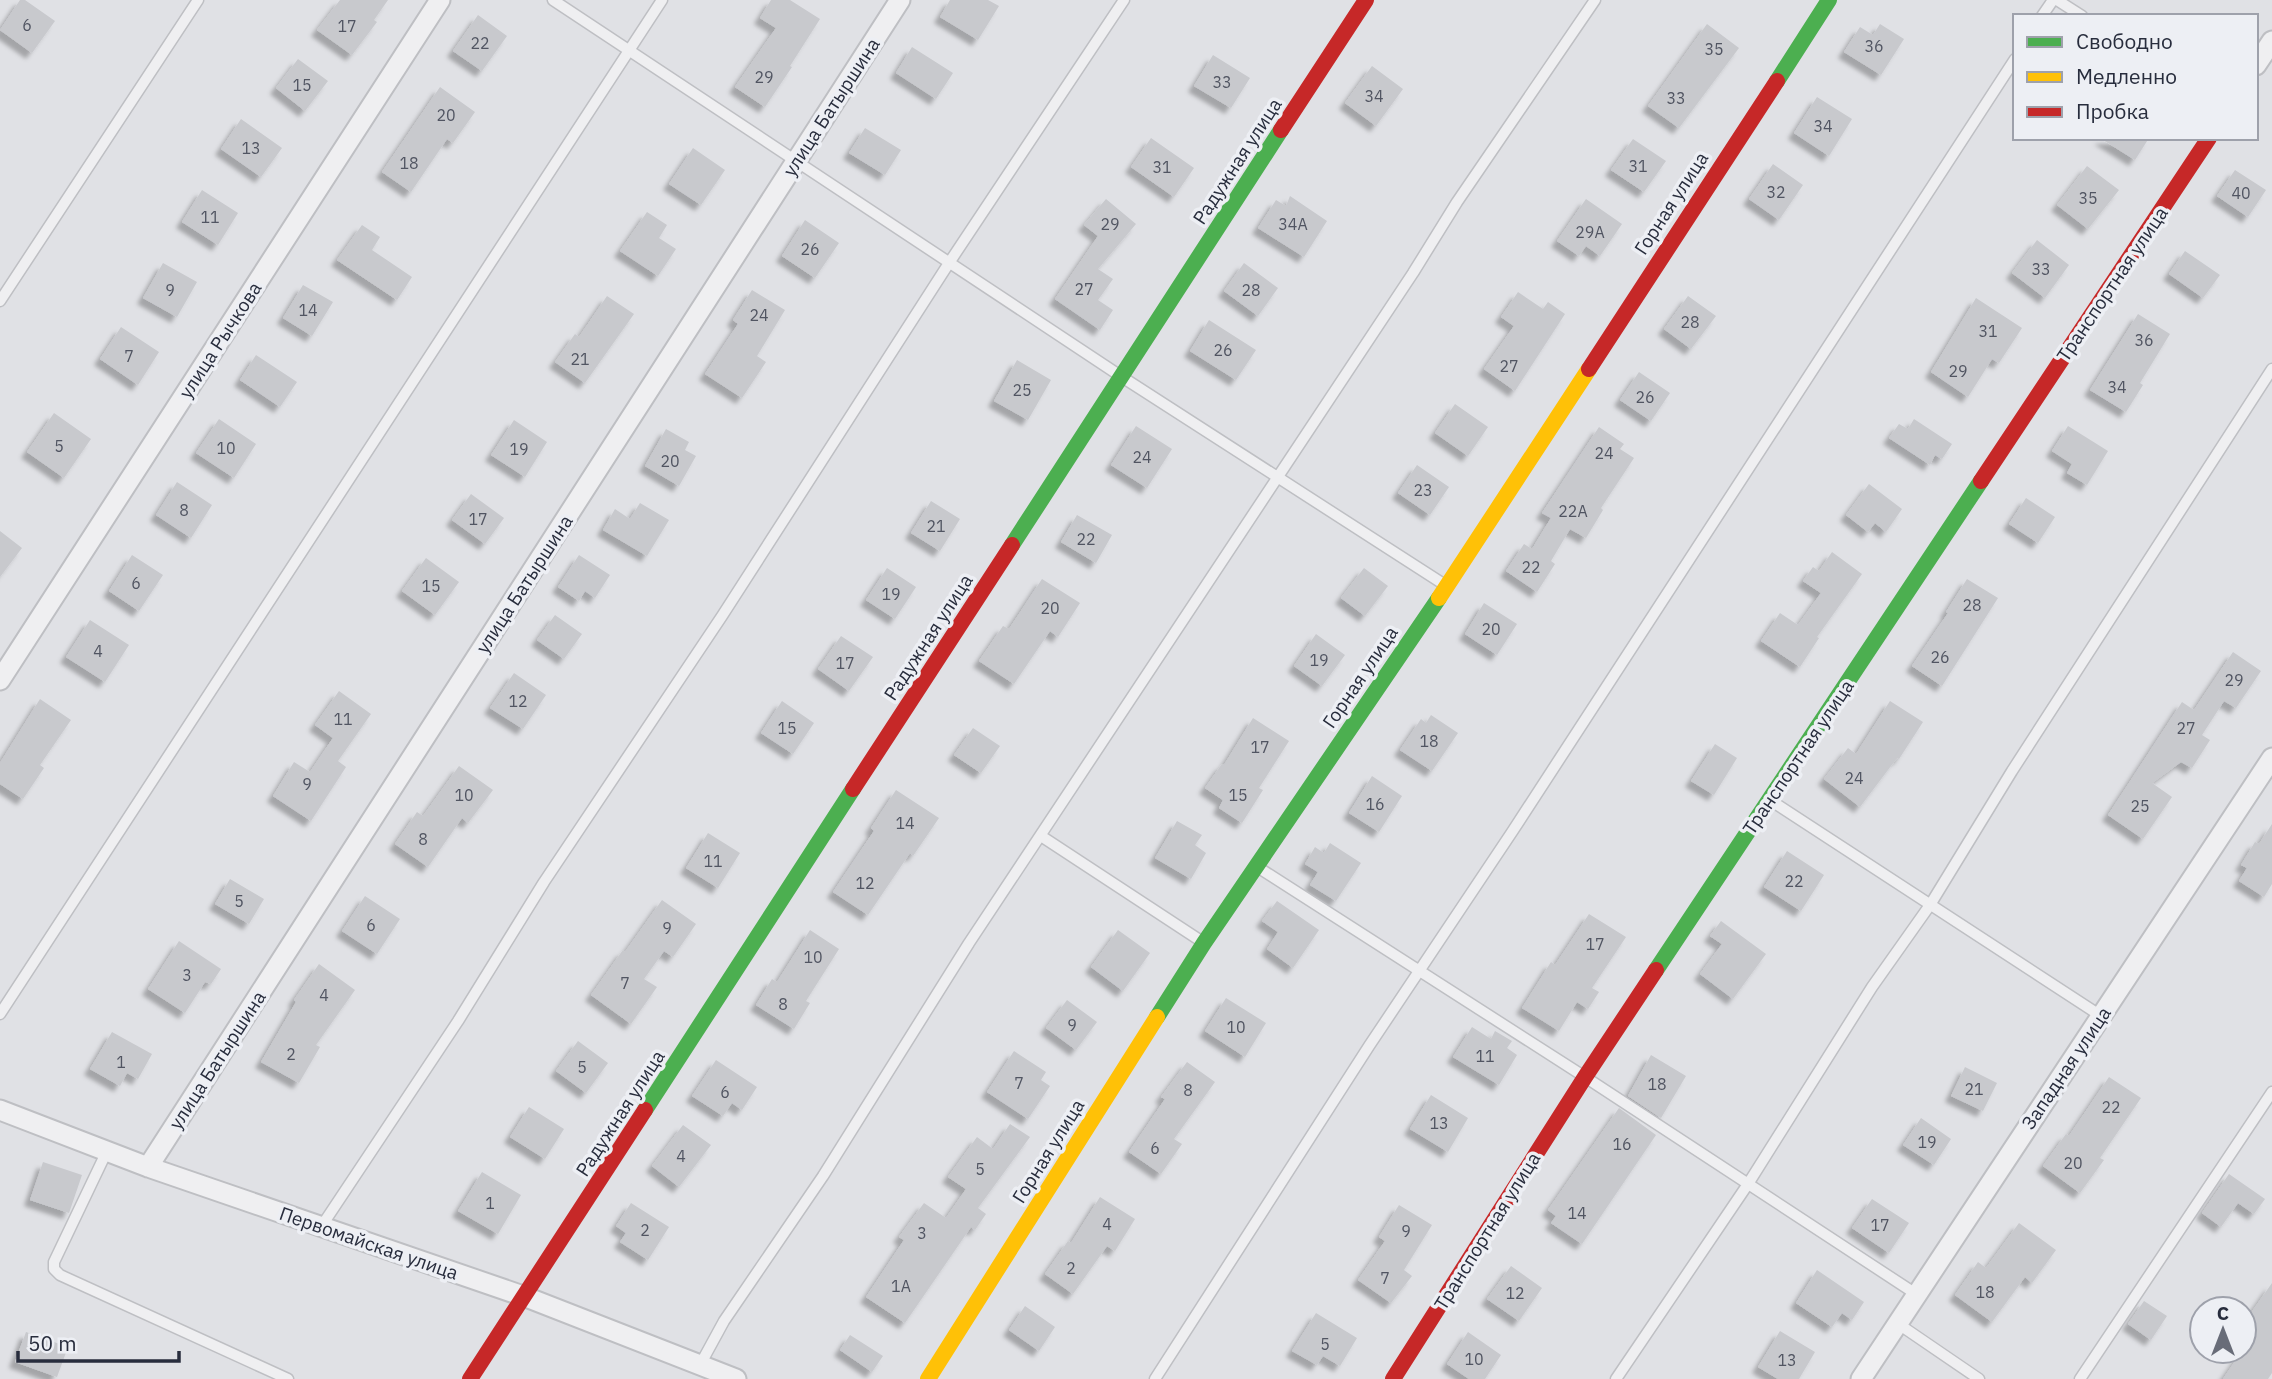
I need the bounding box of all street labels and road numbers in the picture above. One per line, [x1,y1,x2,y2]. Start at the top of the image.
street label: улица Батыршина [777,33,885,181]
street label: Радужная улица [1187,93,1287,229]
street label: Горная улица [1629,147,1713,259]
street label: Транспортная улица [2051,202,2173,366]
street label: улица Рычкова [173,277,267,403]
street label: улица Батыршина [470,510,578,658]
street label: Радужная улица [878,569,978,705]
street label: Горная улица [1317,621,1403,733]
street label: Транспортная улица [1737,675,1859,839]
street label: улица Батыршина [163,986,271,1134]
street label: Западная улица [2016,1002,2116,1134]
street label: Радужная улица [570,1045,670,1181]
street label: Горная улица [1007,1095,1089,1207]
street label: Транспортная улица [1429,1148,1545,1314]
street label: Первомайская улица [276,1201,462,1285]

